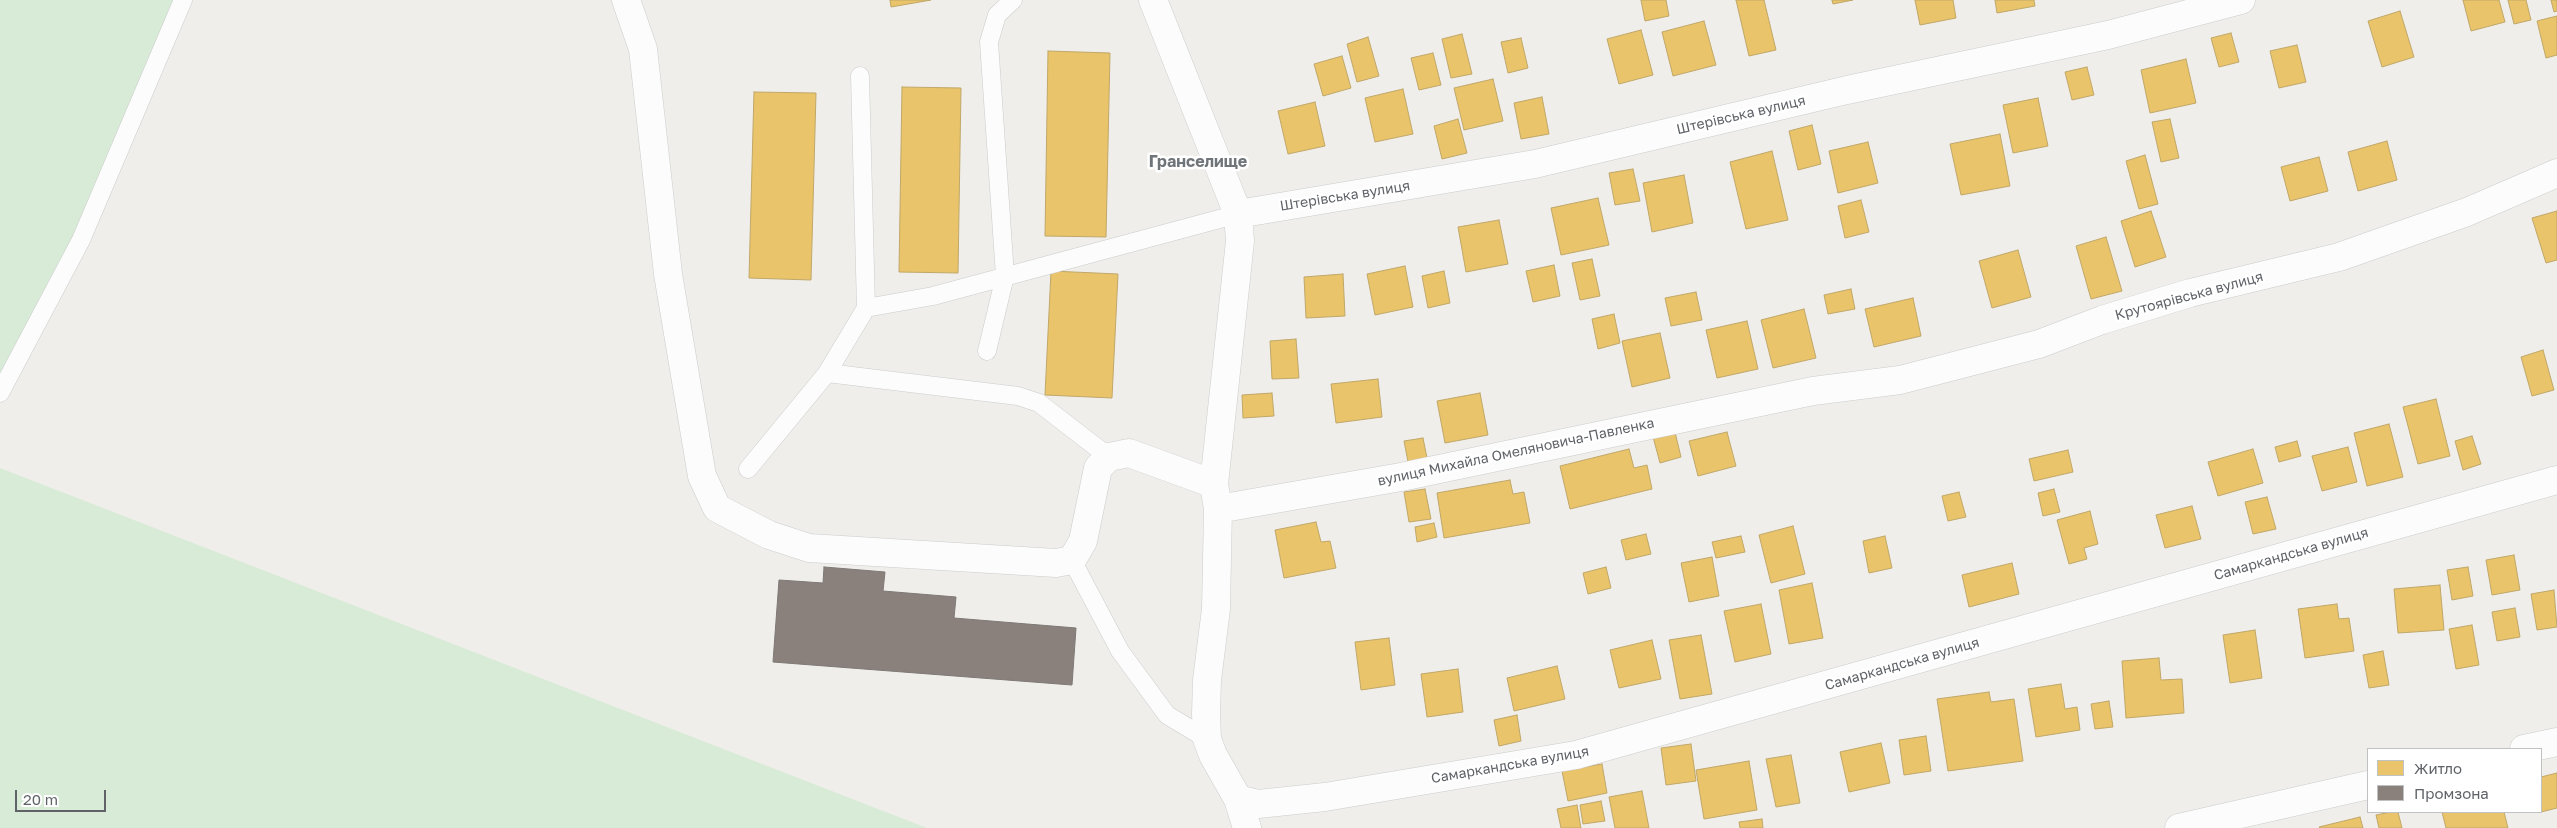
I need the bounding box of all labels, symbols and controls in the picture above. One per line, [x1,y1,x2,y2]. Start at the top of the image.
street label: Штерівська вулиця [1675,92,1807,138]
district label: Гранселище [1149,152,1247,172]
street label: Штерівська вулиця [1279,177,1411,215]
street label: Крутоярівська вулиця [2113,268,2265,324]
street label: вулиця Михайла Омеляновича-Павленка [1376,414,1656,490]
street label: Самаркандська вулиця [2212,524,2370,584]
street label: Самаркандська вулиця [1823,634,1981,694]
street label: Самаркандська вулиця [1430,743,1590,787]
legend [2367,748,2542,813]
text: Житло [2414,759,2462,777]
scale bar [18,780,109,812]
text: Промзона [2414,784,2489,802]
text: 20 m [23,790,58,808]

